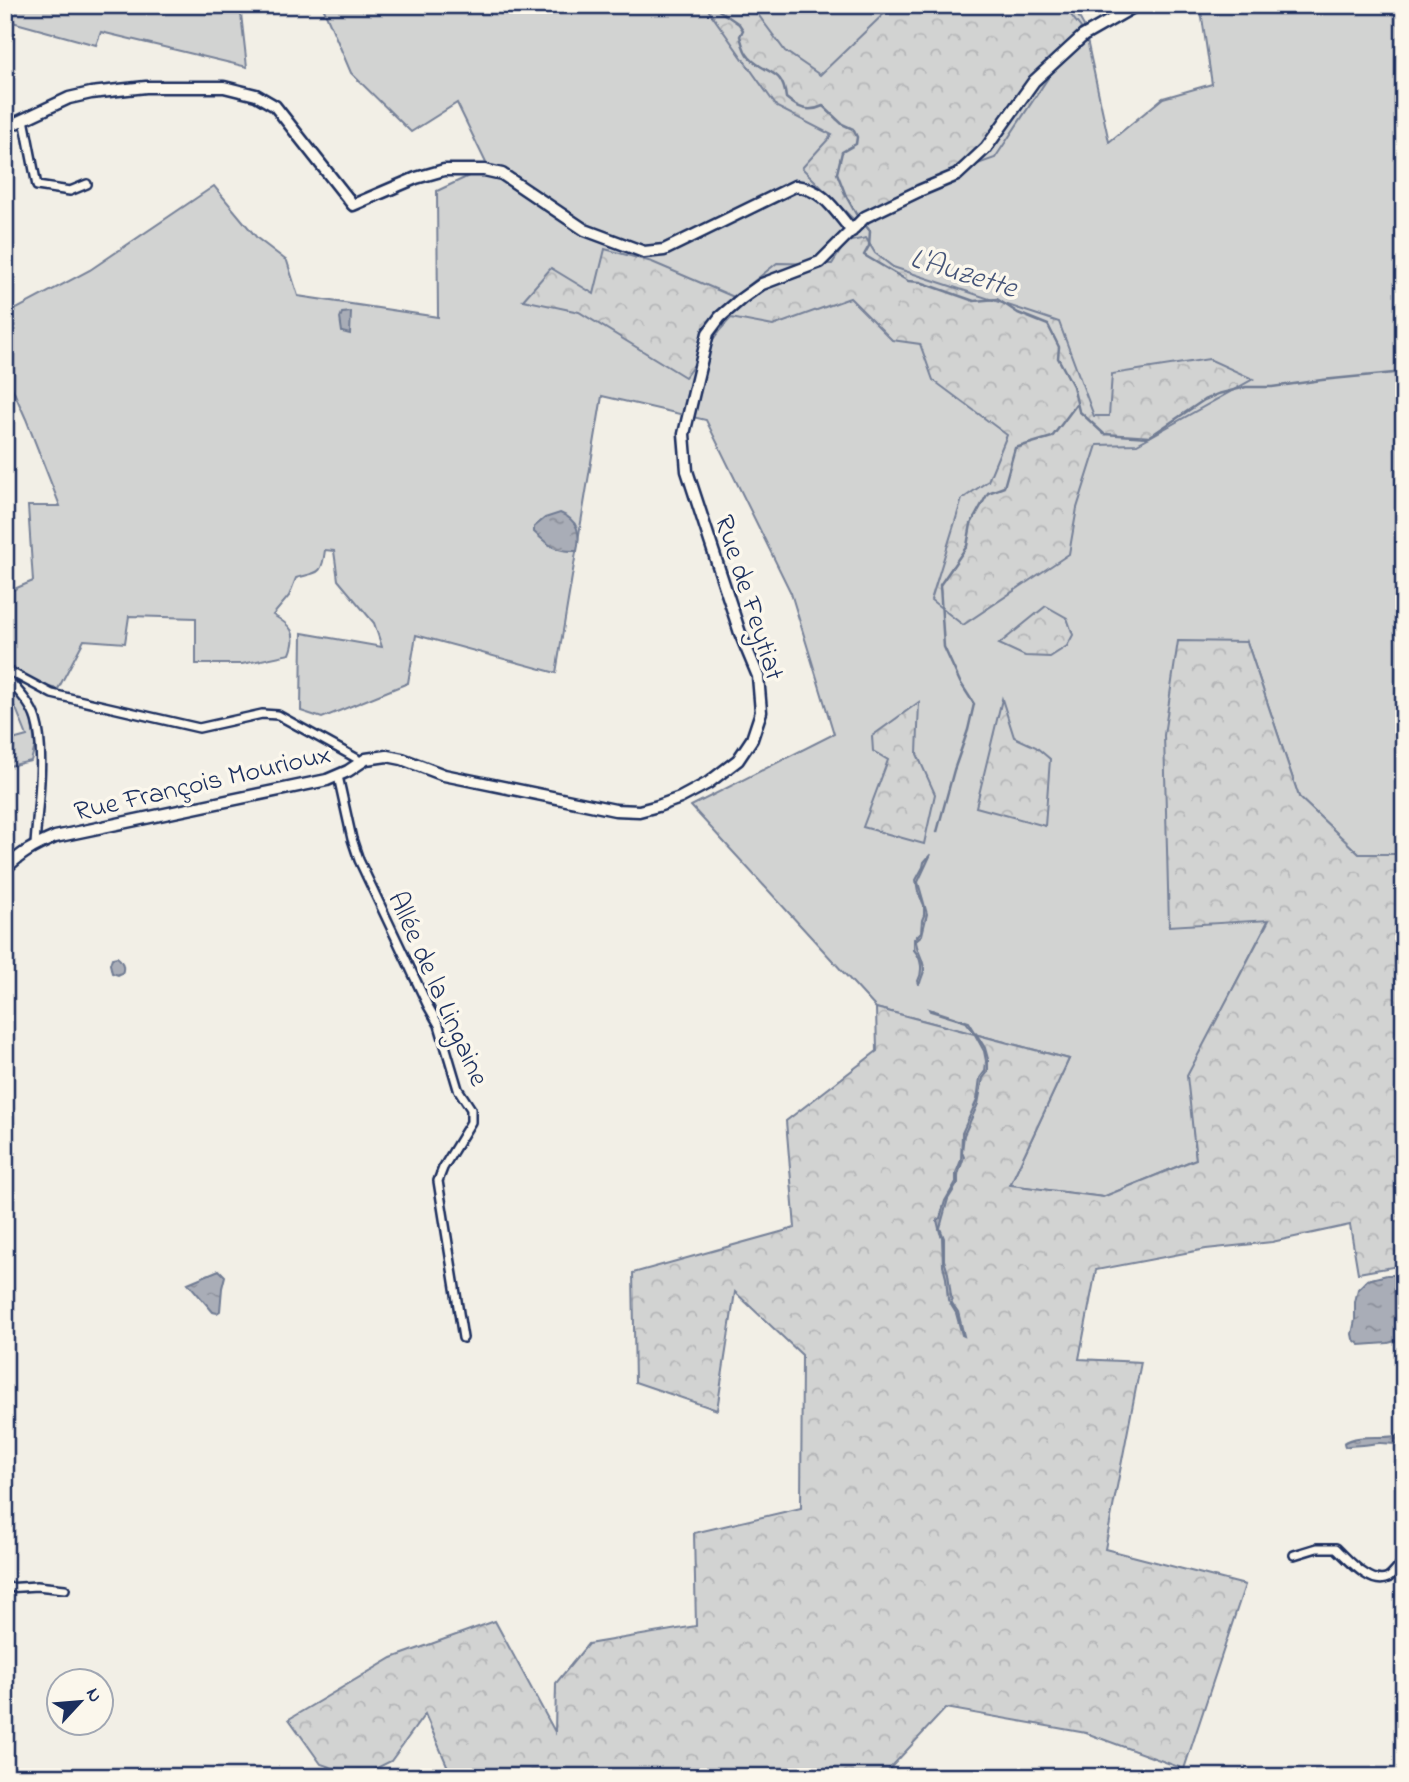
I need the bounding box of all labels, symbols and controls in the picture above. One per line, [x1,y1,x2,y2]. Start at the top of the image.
water label: L'Auzette [904,238,1023,312]
street label: Rue de Feytiat [702,510,794,686]
street label: Rue François Mourioux [71,735,335,834]
street label: Allée de la Lingaine [376,886,498,1094]
north arrow [46,1666,116,1736]
text: N [78,1684,108,1707]

